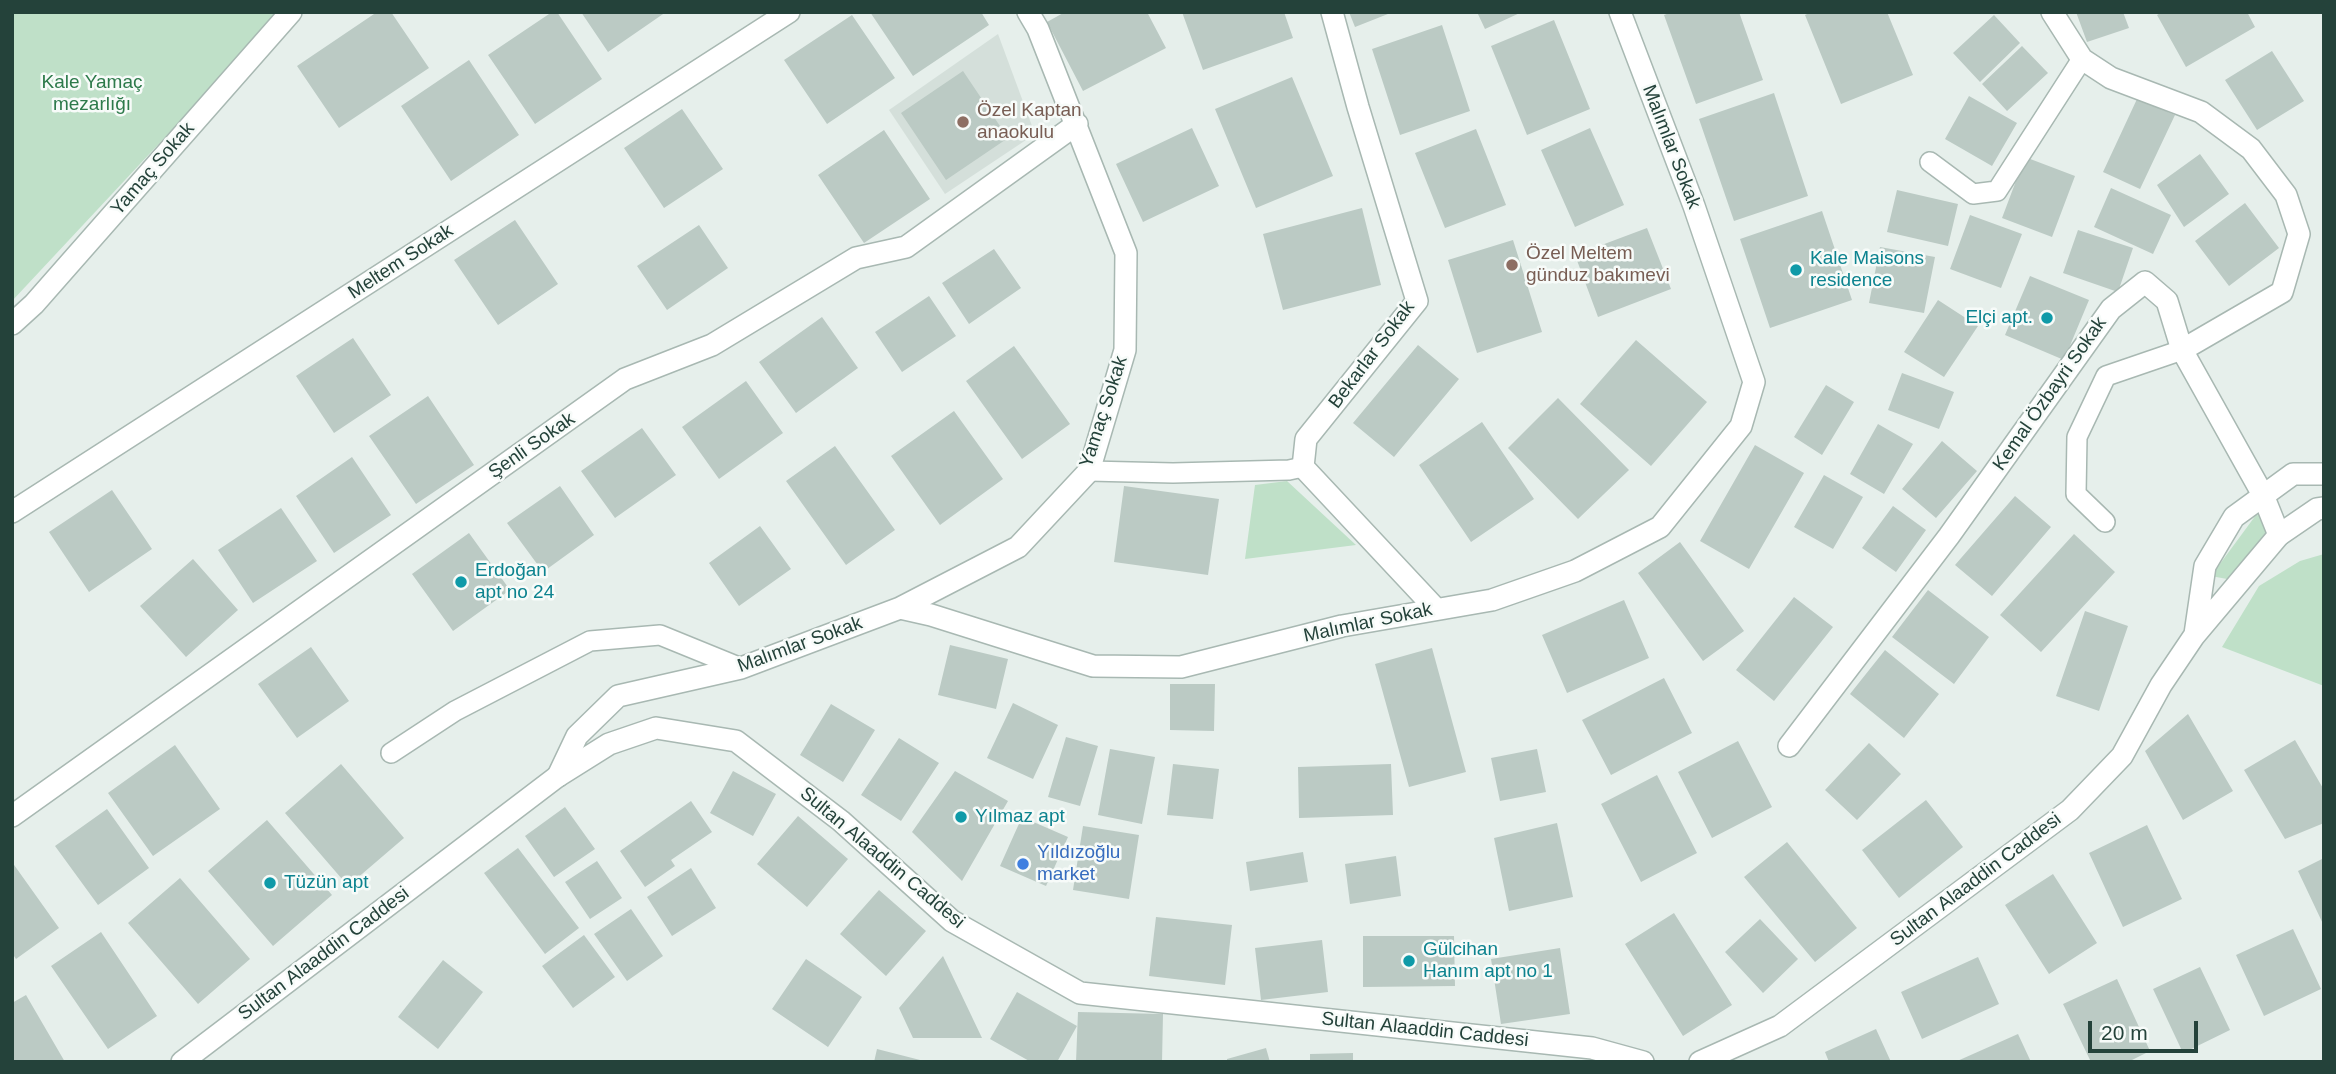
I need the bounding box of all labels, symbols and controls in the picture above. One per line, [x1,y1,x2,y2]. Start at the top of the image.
park label: Kale Yamaç mezarlığı [41,72,143,116]
street label: Malımlar Sokak [1637,82,1705,212]
place label: Özel Kaptan anaokulu [977,100,1082,144]
marker: Özel Kaptan anaokulu [955,114,971,130]
street label: Yamaç Sokak [106,118,200,220]
street label: Meltem Sokak [344,220,458,304]
place label: Özel Meltem günduz bakımevi [1526,243,1670,287]
place label: Kale Maisons residence [1810,248,1924,292]
marker: Özel Meltem günduz bakımevi [1504,257,1520,273]
marker: Kale Maisons residence [1788,262,1804,278]
street label: Bekarlar Sokak [1324,297,1420,413]
place label: Elçi apt. [1965,307,2033,329]
marker: Elçi apt. [2039,310,2055,326]
street label: Kemal Özbayri Sokak [1988,313,2112,475]
street label: Yamaç Sokak [1075,353,1133,471]
street label: Şenli Sokak [484,408,580,484]
place label: Erdoğan apt no 24 [475,560,554,604]
marker: Erdoğan apt no 24 [453,574,469,590]
street label: Malımlar Sokak [1302,598,1434,648]
street label: Malımlar Sokak [735,612,865,678]
street label: Sultan Alaaddin Caddesi [795,782,969,934]
place label: Yılmaz apt [975,806,1065,828]
street label: Sultan Alaaddin Caddesi [1886,808,2066,952]
marker: Yılmaz apt [953,809,969,825]
place label: Yıldızoğlu market [1037,842,1120,886]
marker: Yıldızoğlu market [1015,856,1031,872]
place label: Tüzün apt [284,872,368,894]
marker: Tüzün apt [262,875,278,891]
street label: Sultan Alaaddin Caddesi [234,882,414,1026]
place label: Gülcihan Hanım apt no 1 [1423,939,1553,983]
marker: Gülcihan Hanım apt no 1 [1401,953,1417,969]
scale bar [2091,1007,2201,1052]
street label: Sultan Alaaddin Caddesi [1320,1008,1530,1052]
text: 20 m [2101,1021,2148,1044]

